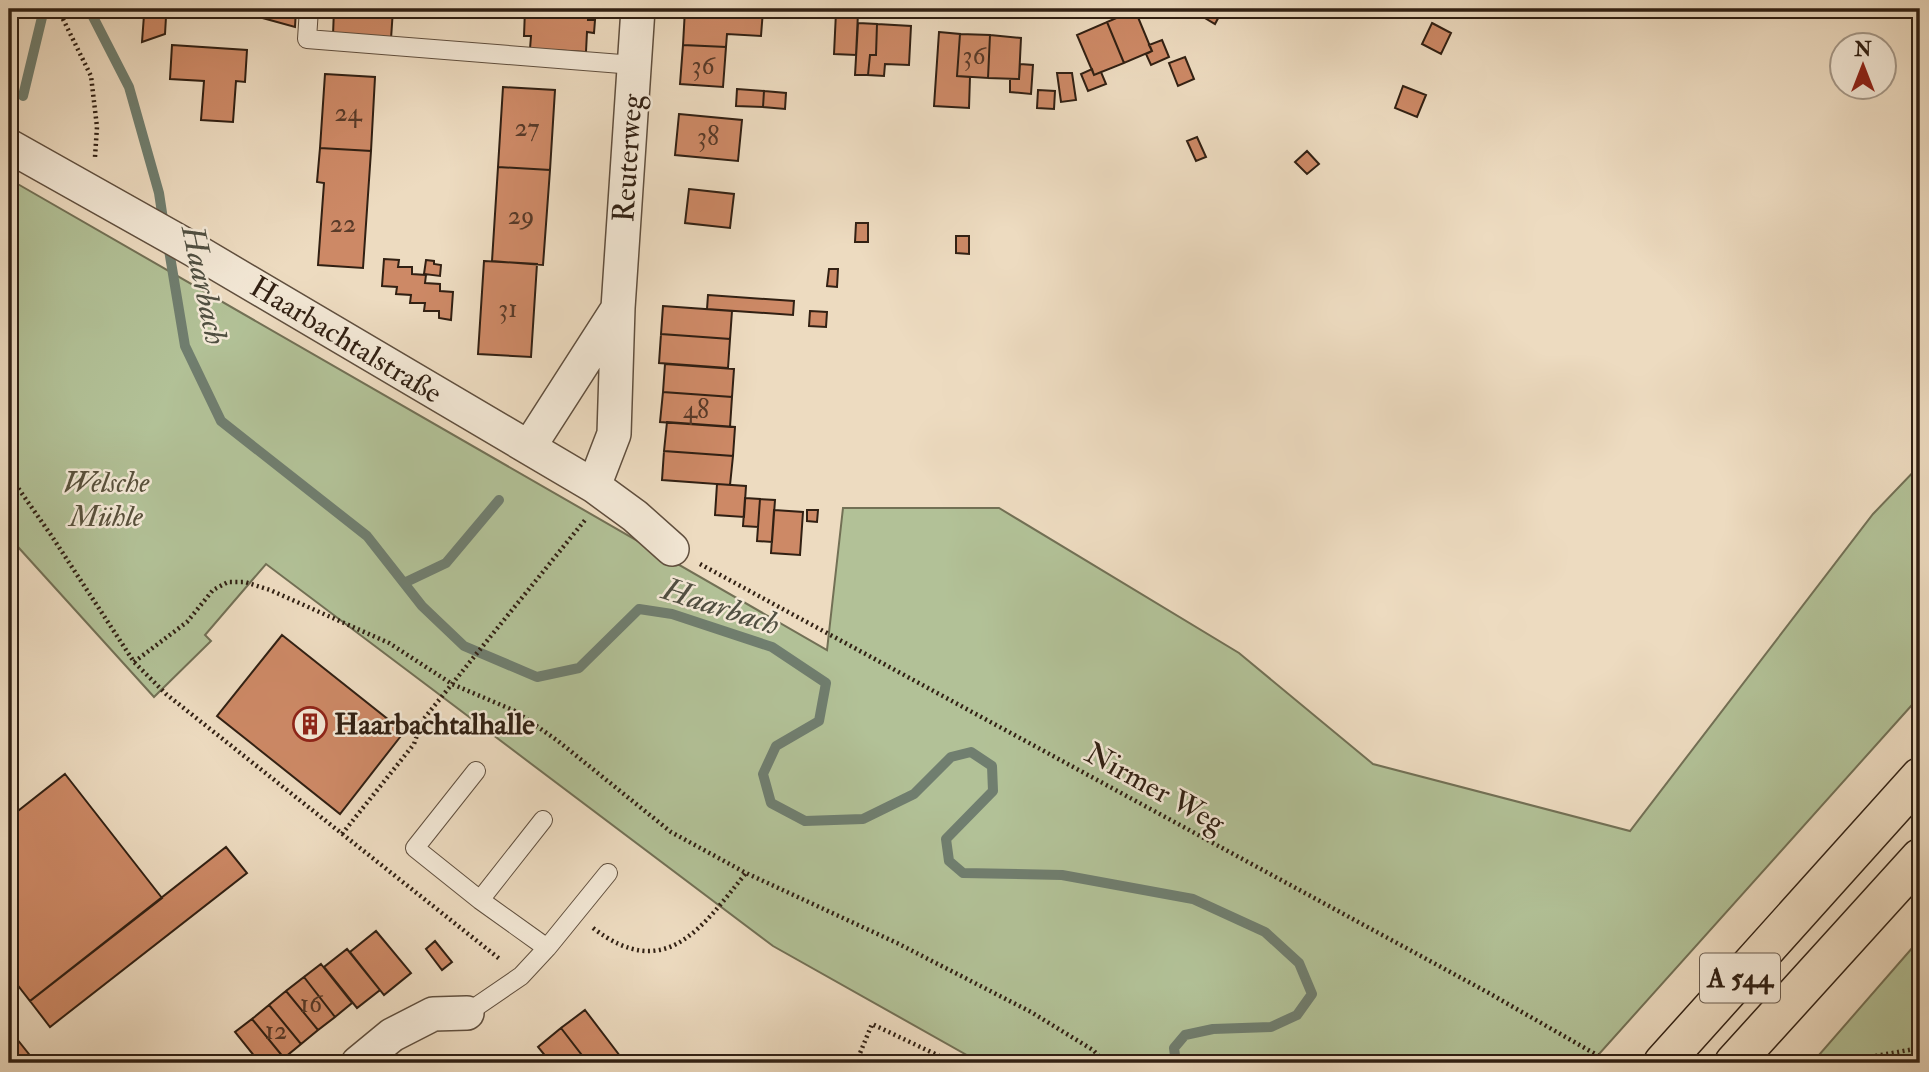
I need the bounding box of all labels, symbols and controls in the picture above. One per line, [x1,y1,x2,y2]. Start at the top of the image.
north arrow [1828,32,1898,102]
text: N [1853,38,1872,62]
house number: 36 [962,40,987,72]
house number: 36 [691,50,716,82]
street label: Reuterweg [605,92,651,223]
house number: 24 [334,97,363,129]
house number: 27 [514,112,540,144]
house number: 38 [697,121,719,153]
house number: 29 [508,200,534,232]
house number: 22 [330,208,356,240]
water label: Haarbach [171,220,236,348]
street label: Haarbachtalstraße [243,268,449,412]
house number: 31 [498,293,518,325]
house number: 48 [683,394,709,426]
park label: Welsche Mühle [63,464,150,535]
water label: Haarbach [655,569,785,645]
building icon: Haarbachtalhalle [291,705,329,743]
place label: Haarbachtalhalle [334,706,535,743]
street label: Nirmer Weg [1079,734,1232,842]
road number: A 544 [1700,954,1780,1002]
house number: 16 [300,988,324,1020]
house number: 12 [265,1015,287,1047]

